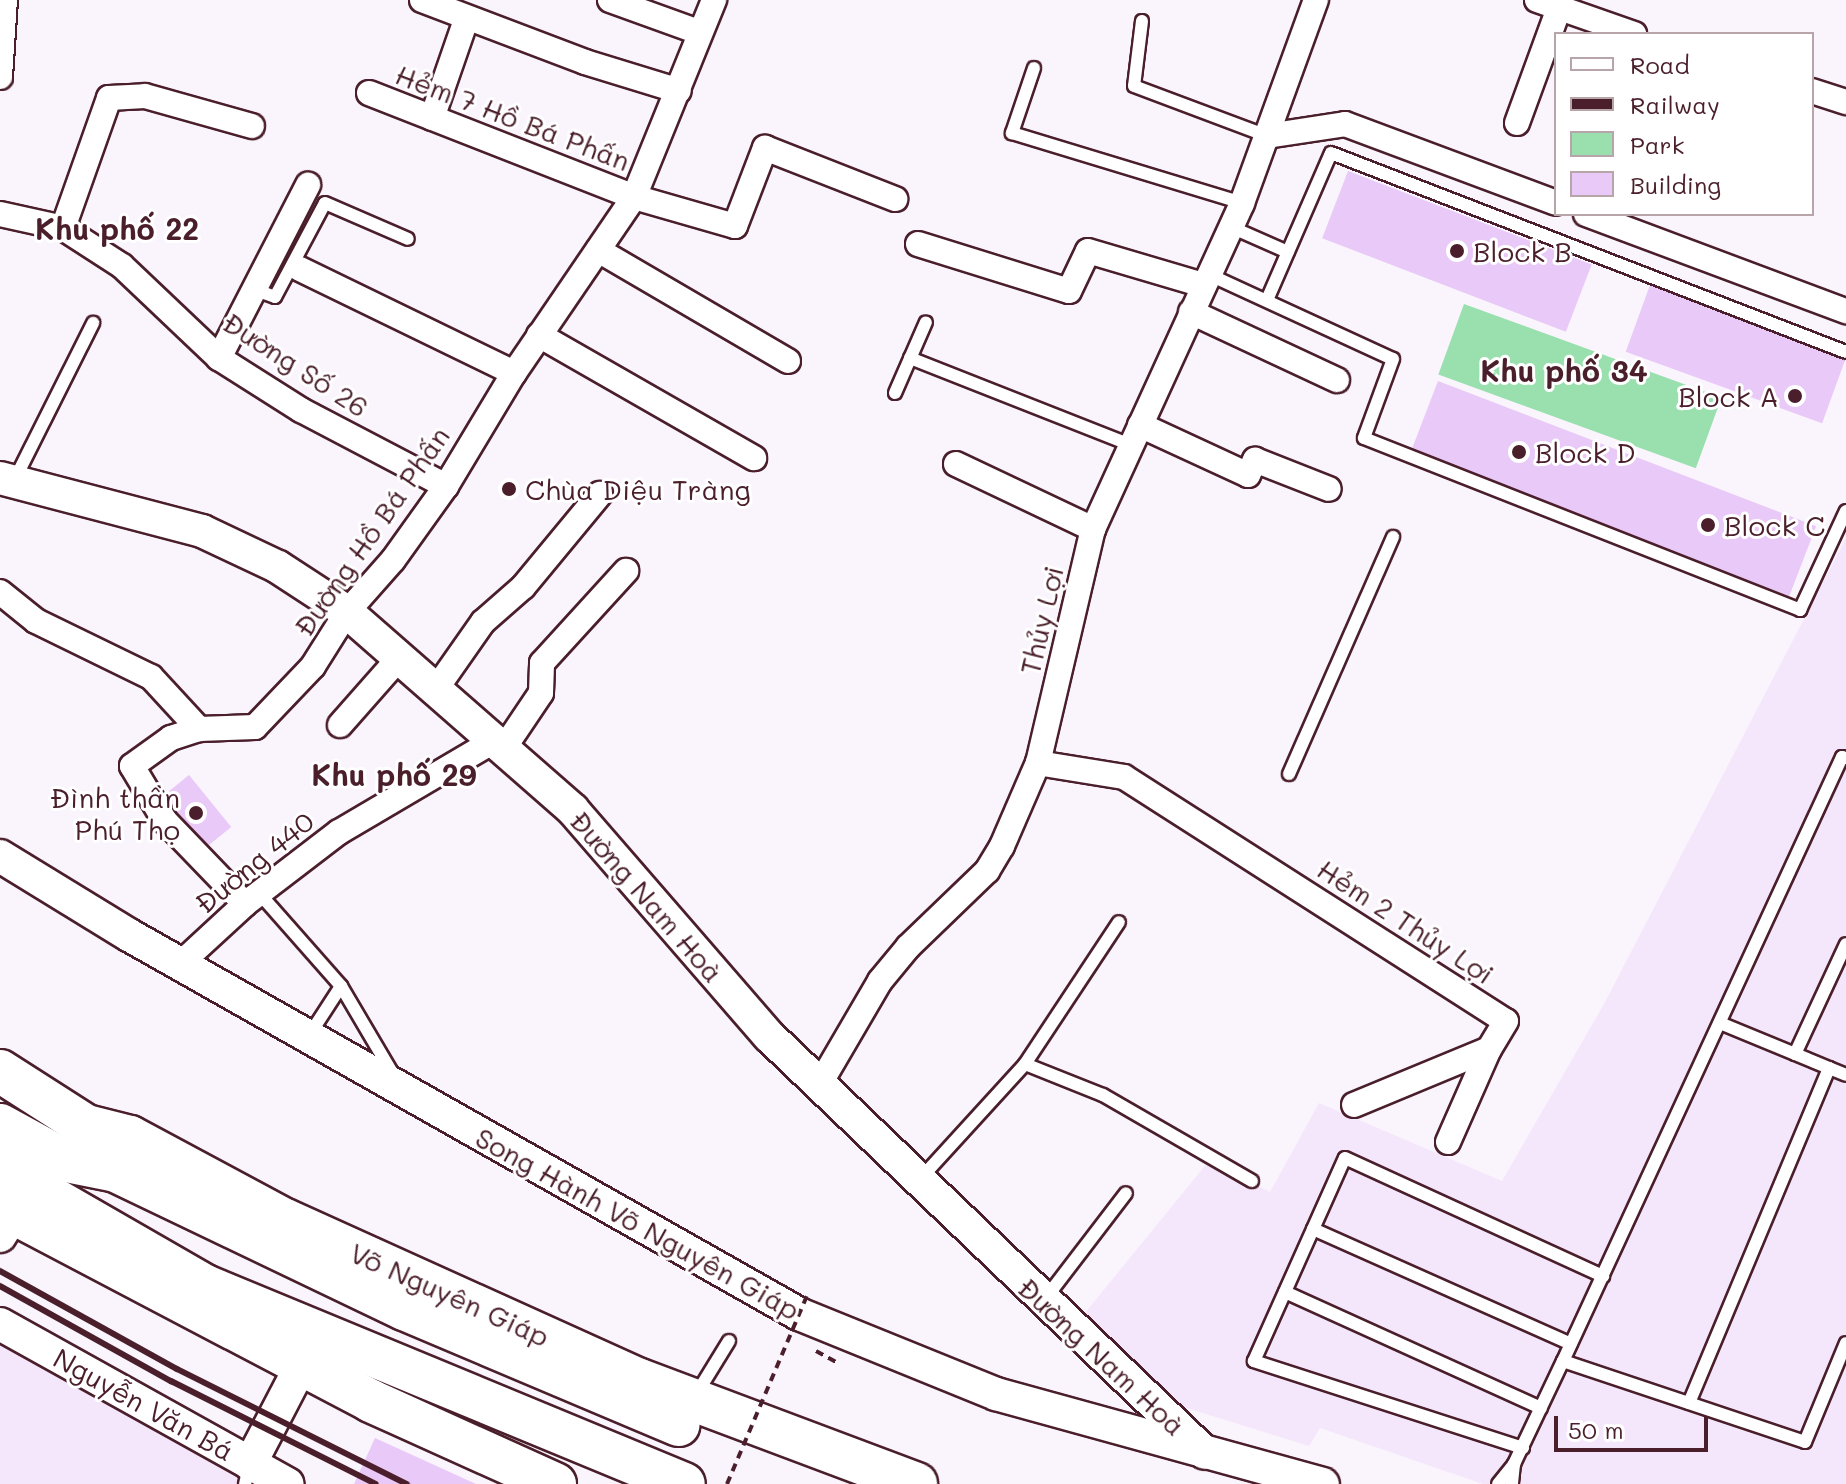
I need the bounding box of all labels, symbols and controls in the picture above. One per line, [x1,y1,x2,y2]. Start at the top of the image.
legend [1554,32,1814,216]
text: Road [1630,49,1690,80]
street label: Hẻm 7 Hồ Bá Phấn [391,57,635,177]
text: Railway [1630,89,1720,120]
text: Park [1630,129,1684,160]
text: Building [1630,169,1721,200]
district label: Khu phố 22 [35,210,199,246]
place label: Block B [1473,234,1572,268]
marker: Block B [1448,242,1466,260]
street label: Đường Số 26 [217,305,375,423]
district label: Khu phố 34 [1480,352,1648,388]
place label: Block A [1678,379,1779,413]
marker: Block A [1786,387,1804,405]
street label: Đường Hồ Bá Phấn [286,420,456,642]
place label: Block D [1535,435,1636,469]
marker: Block D [1510,443,1528,461]
place label: Chùa Diệu Tràng [525,472,751,506]
marker: Chùa Diệu Tràng [500,480,518,498]
place label: Block C [1724,508,1825,542]
marker: Block C [1699,516,1717,534]
street label: Thủy Lợi [1012,563,1070,677]
district label: Khu phố 29 [311,756,477,792]
place label: Đình thần Phú Thọ [50,780,180,846]
street label: Đường Nam Hoà [563,803,731,989]
marker: Đình thần Phú Thọ [187,804,205,822]
street label: Đường 440 [188,804,320,920]
street label: Hẻm 2 Thủy Lợi [1312,852,1500,990]
street label: Song Hành Võ Nguyên Giáp [470,1120,806,1326]
street label: Võ Nguyên Giáp [345,1235,555,1353]
street label: Đường Nam Hoà [1011,1270,1193,1442]
street label: Nguyễn Văn Bá [48,1341,240,1467]
scale bar [1558,1400,1712,1450]
text: 50 m [1568,1414,1624,1445]

